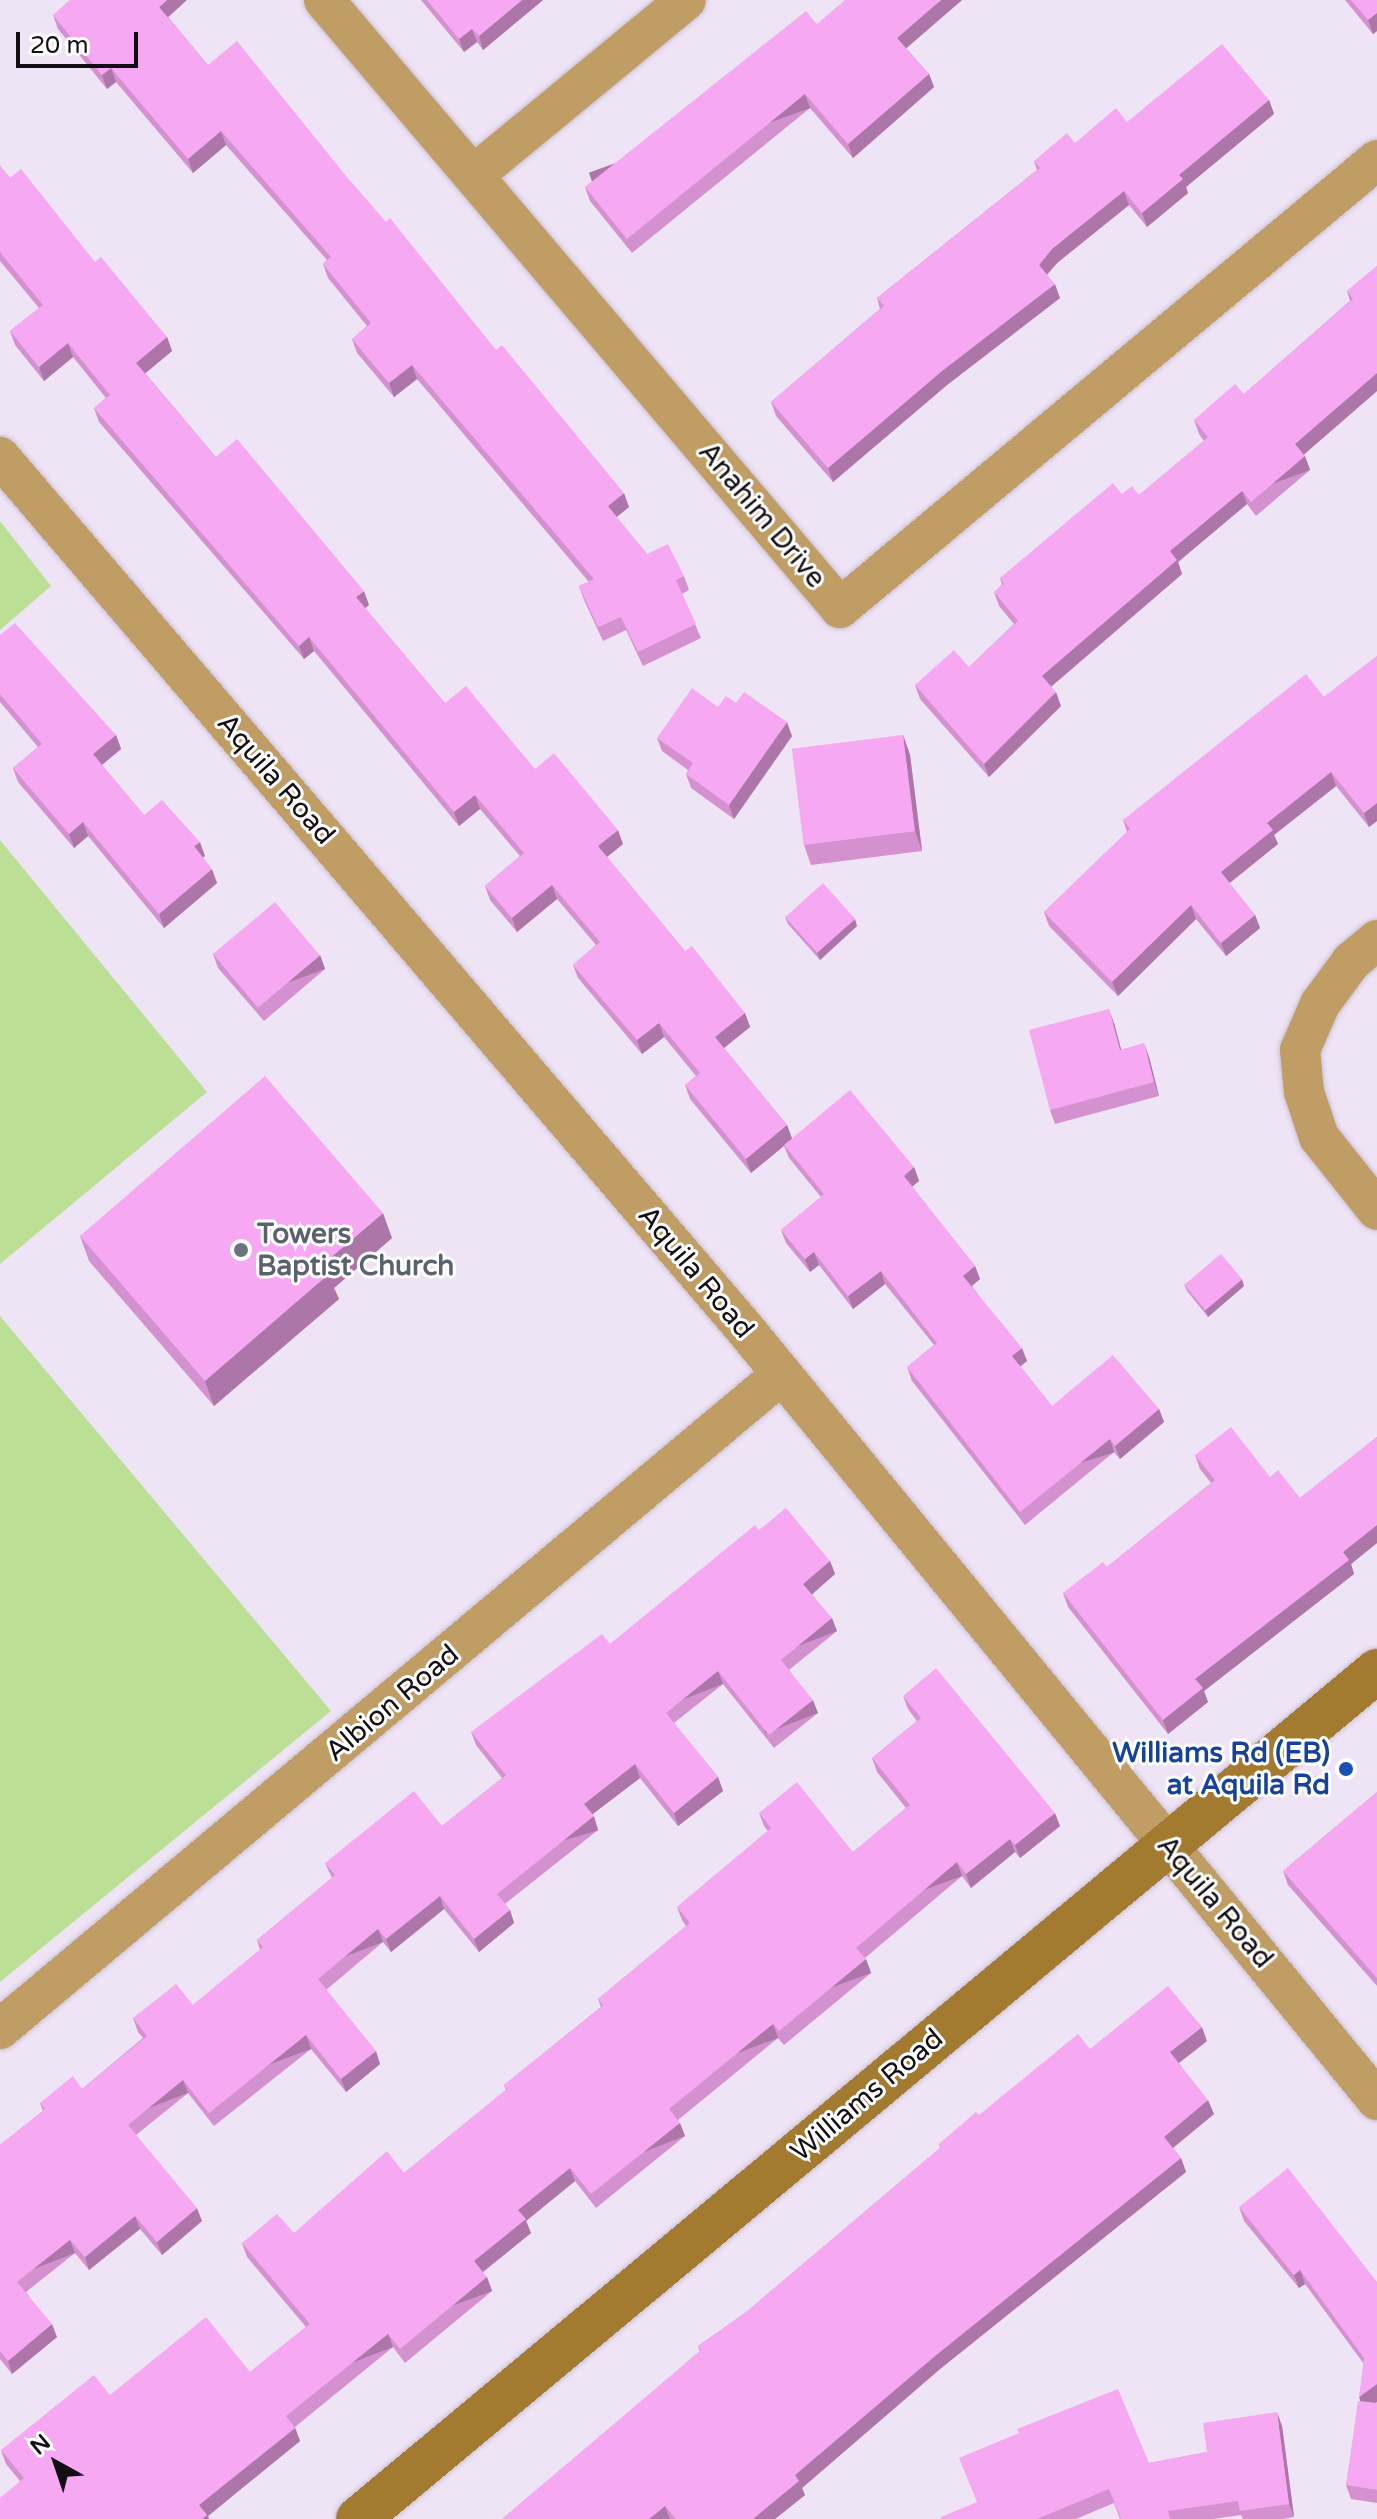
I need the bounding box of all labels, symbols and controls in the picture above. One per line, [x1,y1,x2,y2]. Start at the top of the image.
scale bar [20,16,142,66]
text: 20 m [30,31,88,60]
street label: Anahim Drive [691,435,833,595]
street label: Aquila Road [210,707,342,851]
street label: Aquila Road [631,1199,761,1345]
place label: Towers Baptist Church [257,1217,454,1283]
marker: Towers Baptist Church [232,1241,250,1259]
street label: Albion Road [318,1637,466,1769]
place label: Williams Rd (EB) at Aquila Rd [1112,1736,1330,1802]
marker: Williams Rd (EB) at Aquila Rd [1337,1760,1355,1778]
street label: Aquila Road [1150,1829,1280,1975]
street label: Williams Road [784,2022,950,2168]
north arrow [16,2423,96,2503]
text: N [25,2429,56,2460]

